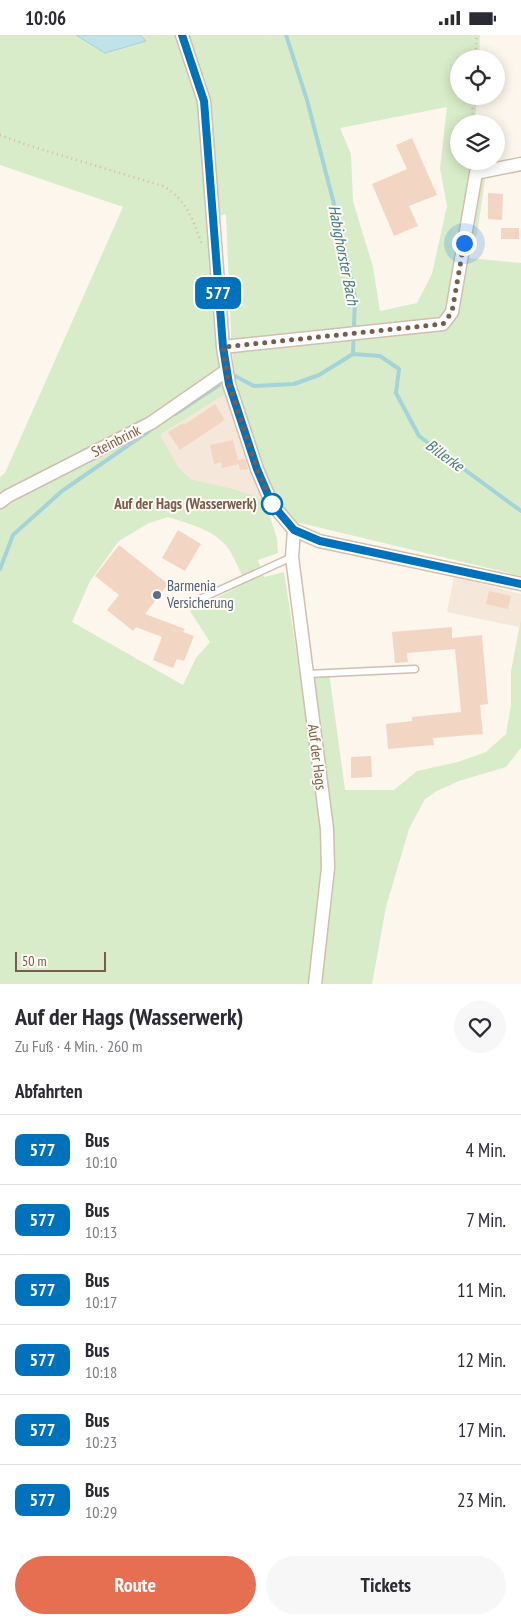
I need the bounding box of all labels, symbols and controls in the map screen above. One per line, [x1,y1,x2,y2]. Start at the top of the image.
text: 10:06 [25,6,66,30]
map controls [450,50,505,170]
button: locate [450,50,505,105]
button: layers [450,115,505,170]
water label: Habighorster Bach [325,203,364,308]
your location [452,231,477,256]
line badge: 577 [189,277,247,309]
text: 577 [205,281,231,304]
street label: Steinbrink [88,420,144,461]
water label: Billerke [422,435,469,476]
marker: Auf der Hags (Wasserwerk) [261,493,283,515]
place label: Auf der Hags (Wasserwerk) [113,494,257,513]
place label: Barmenia Versicherung [166,576,234,612]
marker: Barmenia Versicherung [151,589,163,601]
street label: Auf der Hags [304,723,331,791]
scale bar [15,949,106,972]
text: 50 m [22,952,47,970]
text: Auf der Hags (Wasserwerk) [15,1001,244,1032]
button: heart [454,1001,506,1053]
text: Zu Fuß · 4 Min. · 260 m [15,1036,142,1056]
text: Abfahrten [15,1079,82,1103]
text: Bus [85,1128,109,1152]
text: 577 [30,1138,55,1161]
text: 4 Min. [465,1138,506,1162]
text: 10:10 [85,1152,117,1172]
text: Bus [85,1198,109,1222]
text: 577 [30,1208,55,1231]
text: 7 Min. [466,1208,506,1232]
text: 10:13 [85,1222,117,1242]
text: Bus [85,1268,109,1292]
text: 577 [30,1278,55,1301]
text: 11 Min. [457,1278,506,1302]
text: 10:17 [85,1292,117,1312]
text: Bus [85,1338,109,1362]
text: 577 [30,1348,55,1371]
text: 12 Min. [457,1348,506,1372]
text: 10:18 [85,1362,117,1382]
text: Bus [85,1408,109,1432]
text: 577 [30,1418,55,1441]
text: 17 Min. [458,1418,506,1442]
text: 10:23 [85,1432,117,1452]
text: Bus [85,1478,109,1502]
text: 577 [30,1488,55,1511]
text: 23 Min. [457,1488,506,1512]
text: 10:29 [85,1502,117,1522]
button: Route [15,1556,256,1614]
button: Tickets [266,1556,506,1614]

